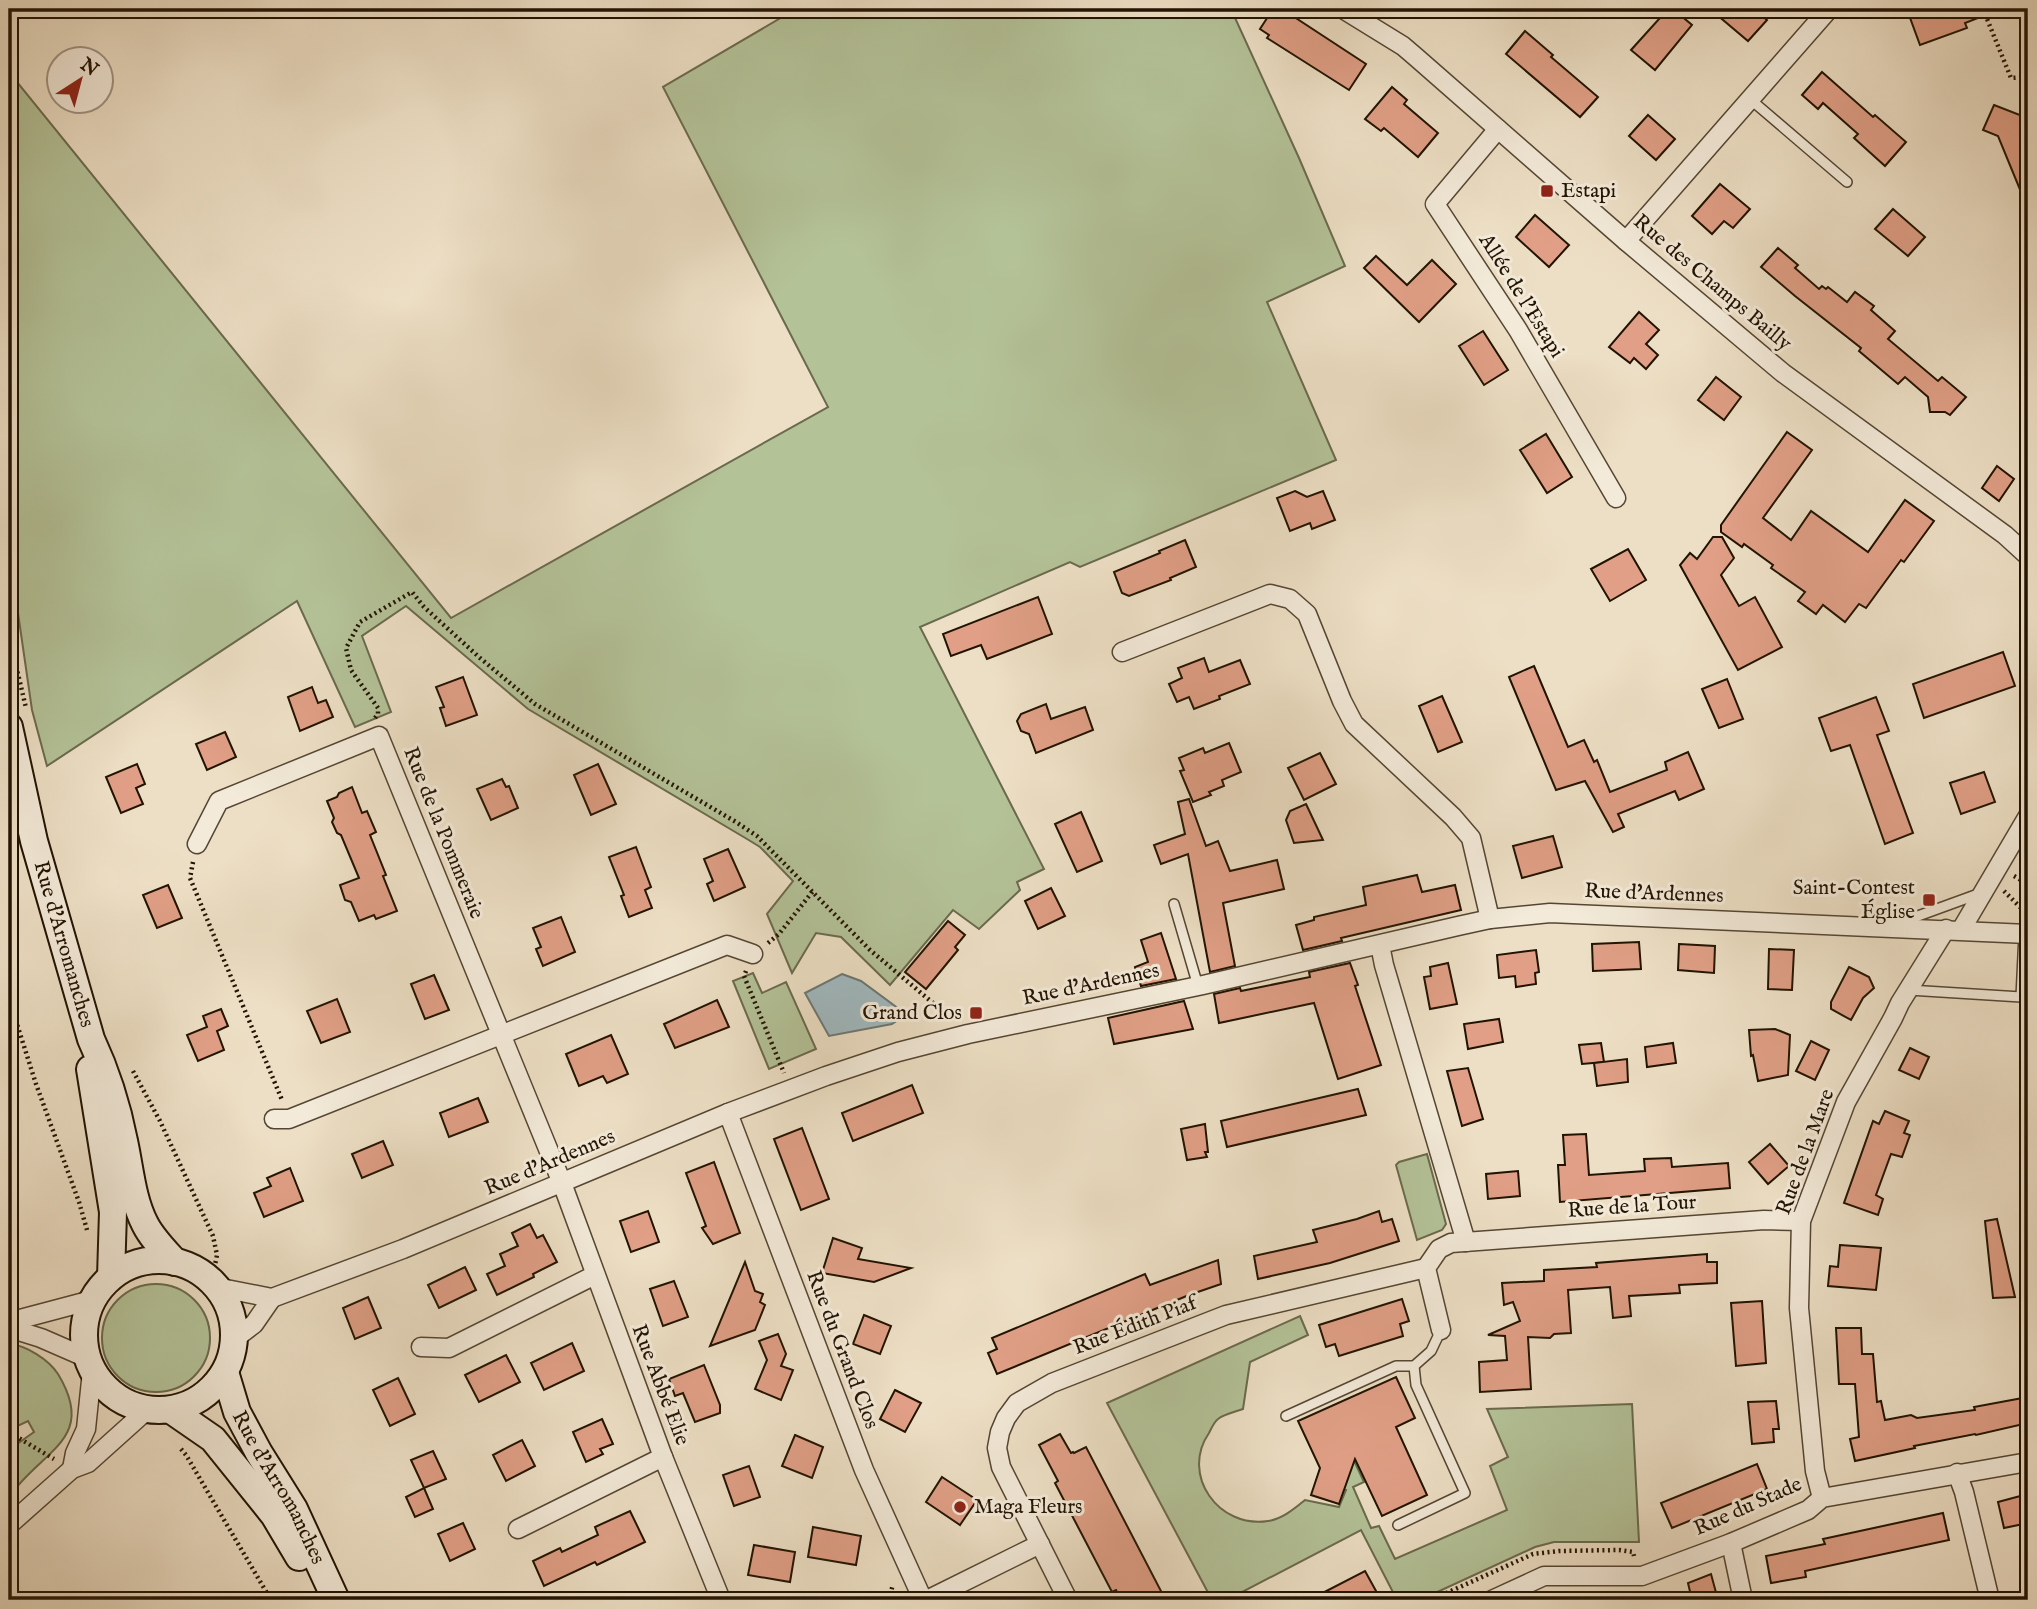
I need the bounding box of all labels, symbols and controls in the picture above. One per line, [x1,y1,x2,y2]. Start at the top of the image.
north arrow [46,46,116,116]
text: N [74,53,103,83]
place label: Estapi [1561,178,1616,205]
marker: Estapi [1539,183,1555,199]
street label: Rue des Champs Bailly [1627,209,1797,358]
street label: Allée de l'Estapi [1472,228,1570,363]
street label: Rue de la Pommeraie [396,743,490,923]
street label: Rue d'Arromanches [27,858,100,1030]
place label: Saint-Contest Église [1793,875,1915,926]
street label: Rue d'Ardennes [1584,878,1724,910]
marker: Saint-Contest Église [1921,892,1937,908]
street label: Rue d'Ardennes [1020,957,1162,1013]
place label: Grand Clos [862,1000,962,1027]
marker: Grand Clos [968,1005,984,1021]
street label: Rue de la Mare [1771,1085,1841,1219]
street label: Rue d'Ardennes [481,1123,619,1203]
street label: Rue de la Tour [1567,1189,1698,1225]
street label: Rue du Grand Clos [799,1267,885,1433]
street label: Rue Édith Piaf [1069,1288,1204,1362]
street label: Rue Abbé Elie [625,1321,696,1450]
street label: Rue d'Arromanches [225,1406,331,1569]
street label: Rue du Stade [1690,1471,1807,1543]
place label: Maga Fleurs [974,1494,1082,1521]
marker: Maga Fleurs [952,1499,968,1515]

